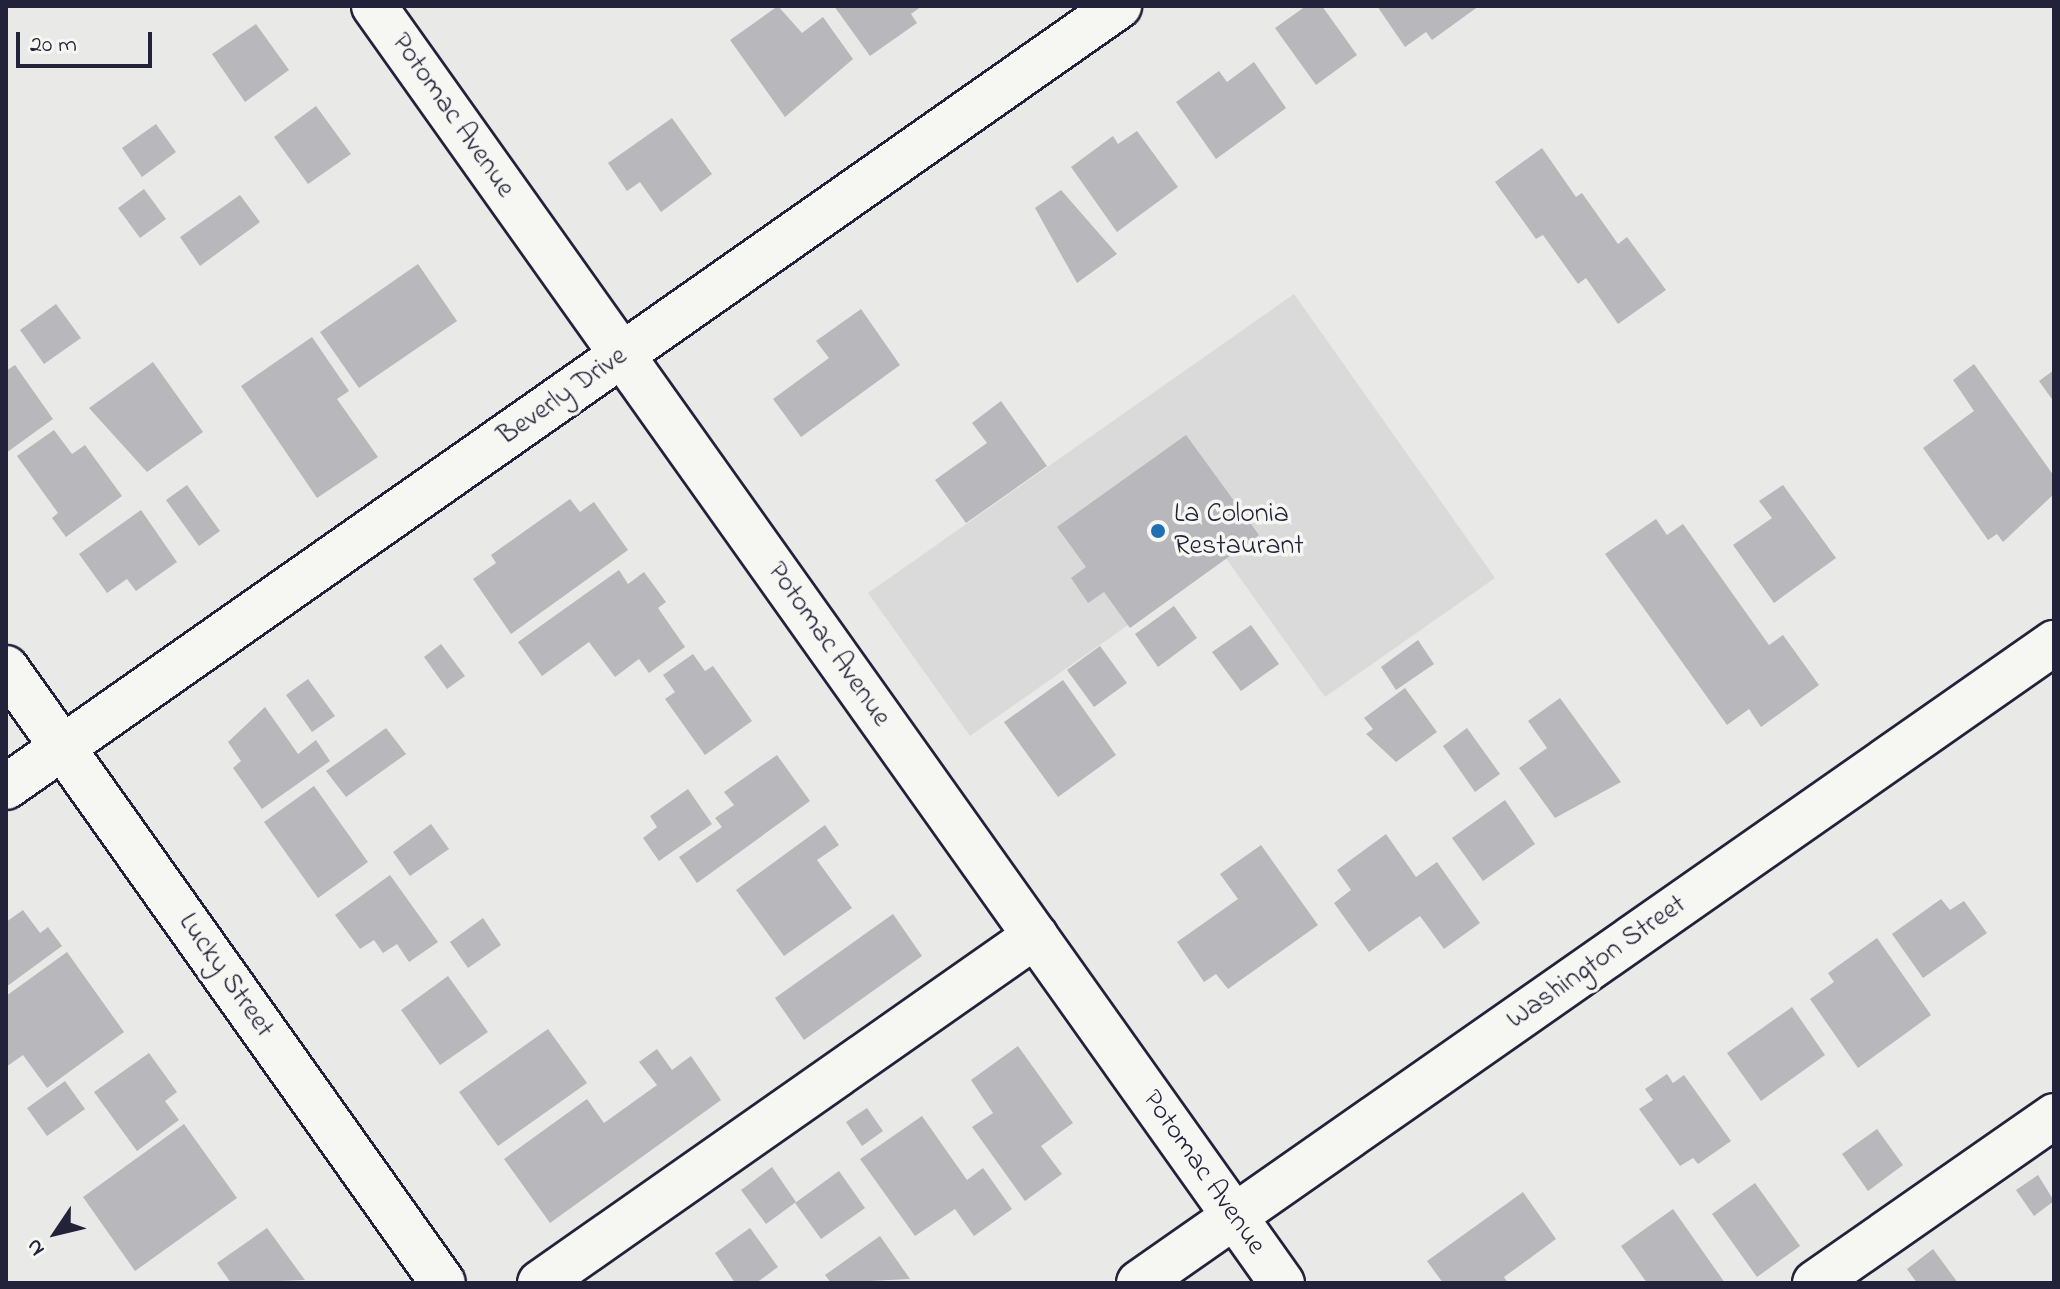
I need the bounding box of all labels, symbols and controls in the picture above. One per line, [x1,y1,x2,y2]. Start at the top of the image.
scale bar [20,16,156,66]
street label: Potomac Avenue [383,27,521,205]
text: 20 m [30,28,77,63]
street label: Beverly Drive [492,340,634,454]
place label: La Colonia Restaurant [1174,498,1304,564]
marker: La Colonia Restaurant [1149,522,1167,540]
street label: Potomac Avenue [759,556,897,734]
street label: Washington Street [1501,889,1693,1037]
street label: Lucky Street [170,907,280,1045]
street label: Potomac Avenue [1134,1084,1272,1262]
north arrow [16,1193,96,1273]
text: N [19,1232,54,1262]

